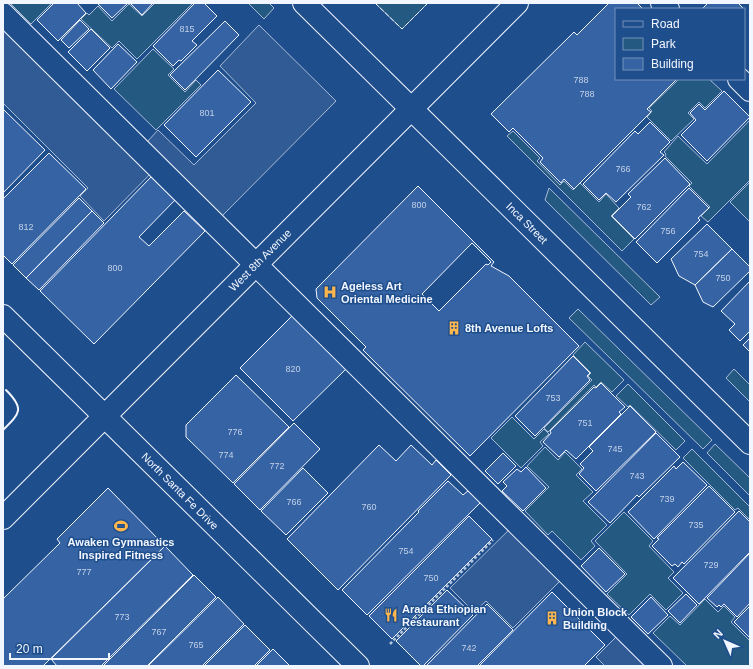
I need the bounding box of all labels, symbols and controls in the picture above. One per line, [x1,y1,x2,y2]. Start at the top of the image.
legend [615,8,745,80]
text: Road [651,17,680,31]
house number: 815 [179,24,195,34]
text: Park [651,37,677,51]
text: Building [651,57,694,71]
house number: 788 [573,75,589,85]
house number: 788 [579,89,595,99]
house number: 801 [199,108,215,118]
house number: 766 [615,164,631,174]
house number: 800 [411,200,427,210]
street label: Inca Street [504,200,550,246]
house number: 762 [636,202,652,212]
house number: 812 [18,222,34,232]
street label: West 8th Avenue [226,226,294,294]
house number: 756 [660,226,676,236]
house number: 754 [693,249,709,259]
house number: 800 [107,263,123,273]
house number: 750 [715,273,731,283]
place label: Ageless Art Oriental Medicine [341,280,433,305]
hospital icon: Ageless Art Oriental Medicine [322,284,338,300]
building icon: 8th Avenue Lofts [446,320,462,336]
place label: 8th Avenue Lofts [465,322,553,334]
house number: 820 [285,364,301,374]
house number: 753 [545,393,561,403]
house number: 751 [577,418,593,428]
house number: 776 [227,427,243,437]
house number: 745 [607,444,623,454]
street label: North Santa Fe Drive [139,450,221,532]
house number: 774 [218,450,234,460]
house number: 772 [269,461,285,471]
house number: 743 [629,471,645,481]
house number: 739 [659,494,675,504]
house number: 766 [286,497,302,507]
house number: 760 [361,502,377,512]
sports icon: Awaken Gymnastics Inspired Fitness [113,518,129,534]
house number: 735 [688,520,704,530]
place label: Awaken Gymnastics Inspired Fitness [68,536,174,561]
house number: 754 [398,546,414,556]
house number: 729 [703,560,719,570]
house number: 777 [76,567,92,577]
house number: 750 [423,573,439,583]
place label: Arada Ethiopian Restaurant [402,603,487,628]
place label: Union Block Building [563,606,628,631]
restaurant icon: Arada Ethiopian Restaurant [383,607,399,623]
building icon: Union Block Building [544,610,560,626]
house number: 773 [114,612,130,622]
north arrow [705,621,745,661]
house number: 767 [151,627,167,637]
text: N [711,627,725,641]
scale bar [10,635,109,661]
house number: 765 [188,640,204,650]
text: 20 m [16,642,43,656]
house number: 742 [461,643,477,653]

